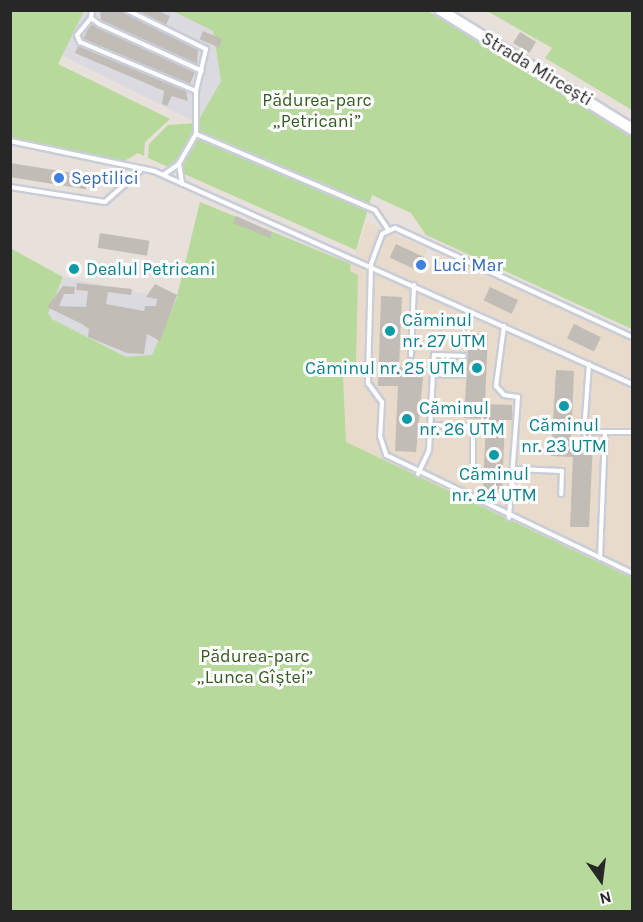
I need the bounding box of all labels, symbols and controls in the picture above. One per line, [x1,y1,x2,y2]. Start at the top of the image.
street label: Strada Mircești [477,27,597,111]
park label: Pădurea-parc „Petricani” [262,90,372,132]
place label: Septilici [71,167,139,189]
marker: Septilici [52,171,66,185]
place label: Luci Mar [433,254,503,276]
place label: Dealul Petricani [86,258,216,280]
marker: Luci Mar [414,258,428,272]
marker: Dealul Petricani [67,262,81,276]
place label: Căminul nr. 27 UTM [402,310,486,352]
marker: Căminul nr. 27 UTM [383,324,397,338]
place label: Căminul nr. 25 UTM [305,357,465,379]
marker: Căminul nr. 25 UTM [470,361,484,375]
place label: Căminul nr. 26 UTM [419,398,505,440]
marker: Căminul nr. 23 UTM [557,399,571,413]
marker: Căminul nr. 26 UTM [400,412,414,426]
place label: Căminul nr. 23 UTM [521,415,607,458]
marker: Căminul nr. 24 UTM [487,448,501,462]
place label: Căminul nr. 24 UTM [451,464,537,506]
park label: Pădurea-parc „Lunca Gîștei” [197,646,313,688]
north arrow [571,850,631,910]
text: N [598,887,613,909]

